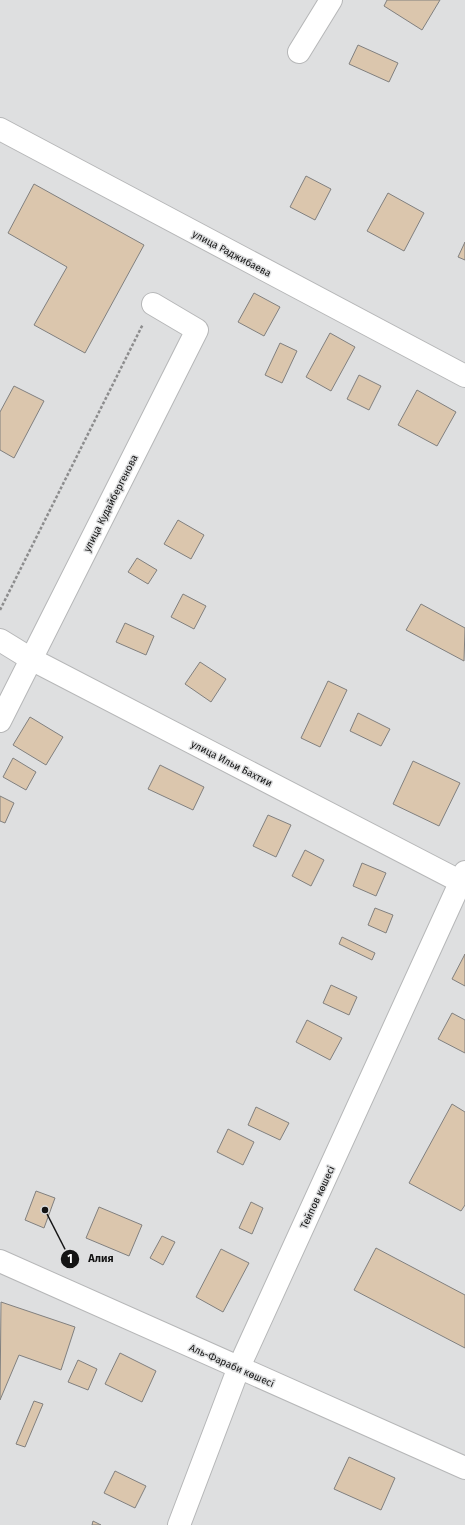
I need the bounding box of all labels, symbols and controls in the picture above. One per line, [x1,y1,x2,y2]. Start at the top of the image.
street label: улица Раджибаева [190,228,273,280]
street label: улица Кудайбергенова [81,453,141,554]
street label: улица Ильи Бахтии [189,738,274,790]
street label: Тейпов көшесі [297,1163,338,1231]
callout: Алия [60,1247,122,1270]
text: 1 [67,1252,73,1266]
text: Алия [87,1252,114,1265]
street label: Аль-Фараби көшесі [187,1341,277,1390]

